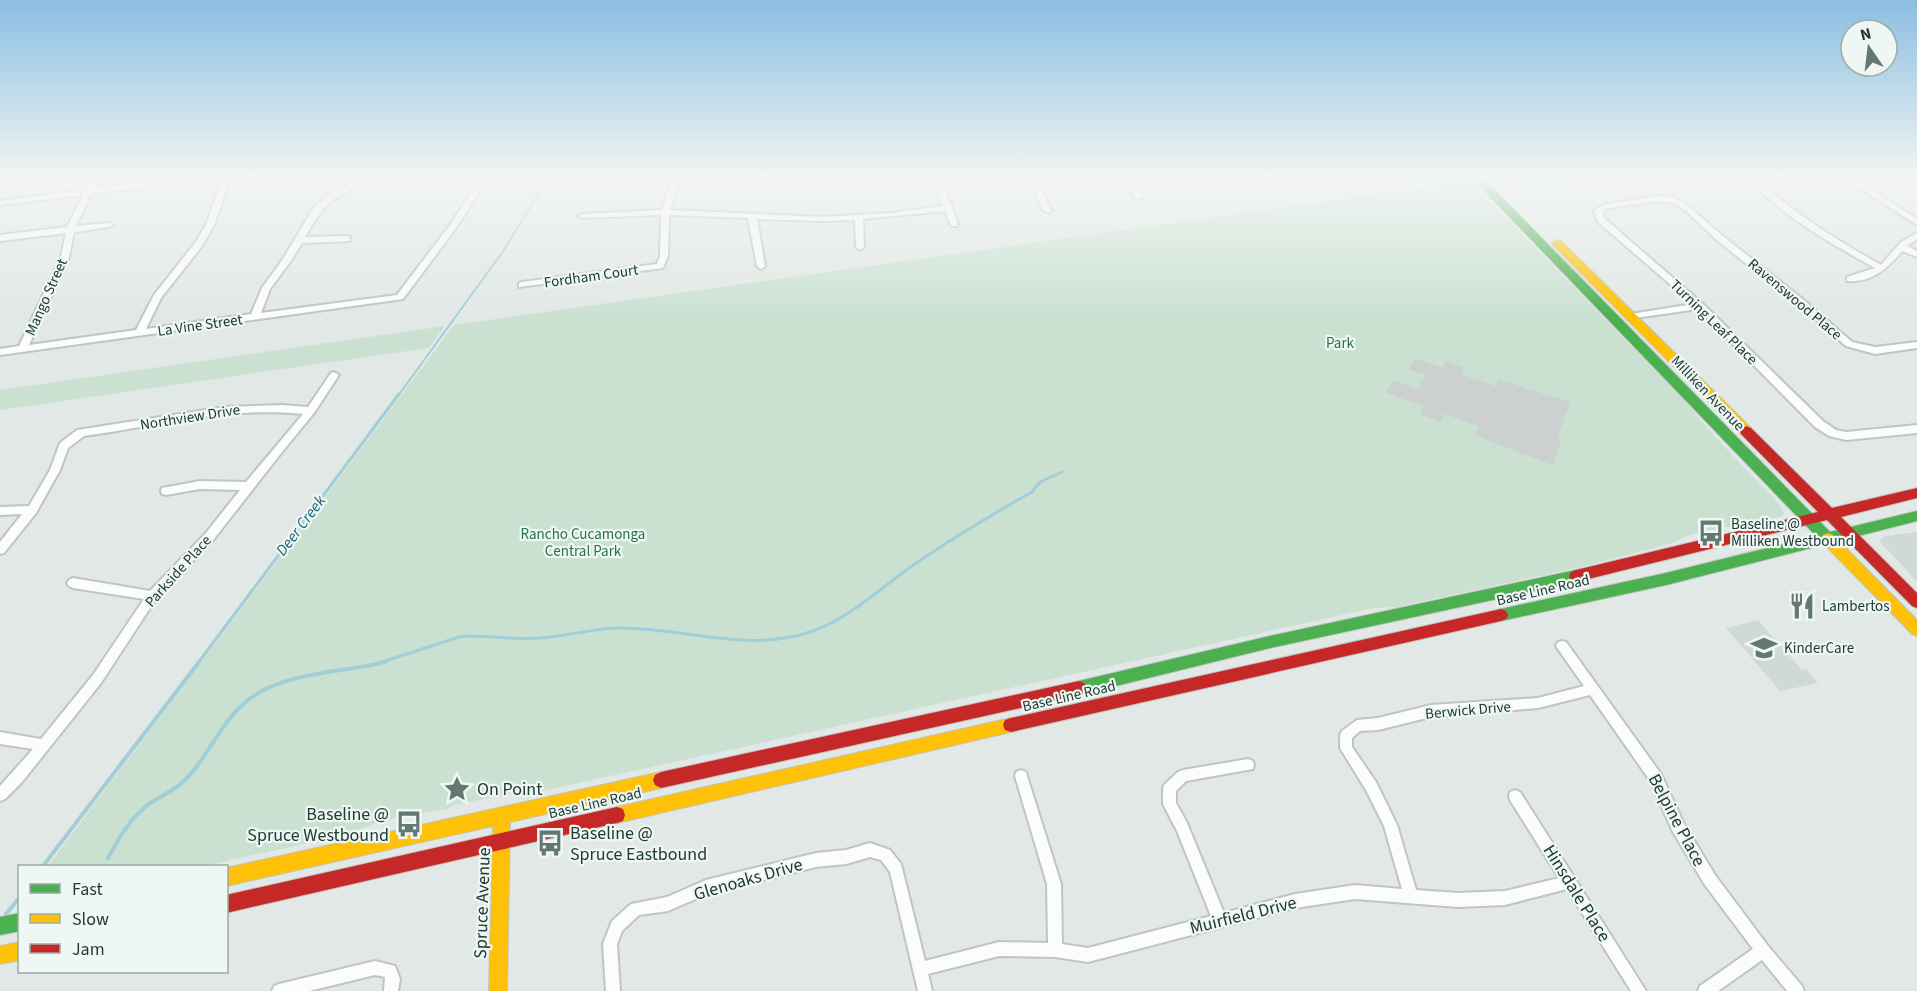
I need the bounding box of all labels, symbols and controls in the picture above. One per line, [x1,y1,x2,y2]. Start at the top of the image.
north arrow [1839,18,1899,78]
text: N [1858,22,1873,46]
street label: Ravenswood Place [1743,254,1846,345]
street label: Mango Street [20,255,73,339]
street label: Fordham Court [543,259,640,294]
street label: Turning Leaf Place [1665,275,1762,370]
street label: La Vine Street [156,309,244,342]
park label: Park [1326,333,1355,354]
street label: Milliken Avenue [1666,351,1749,436]
street label: Northview Drive [139,399,241,436]
water label: Deer Creek [271,490,331,560]
place label: Baseline @ Milliken Westbound [1731,514,1854,552]
bus stop icon: Baseline @ Milliken Westbound [1696,518,1726,548]
park label: Rancho Cucamonga Central Park [521,524,645,562]
street label: Parkside Place [140,531,216,612]
street label: Base Line Road [1494,570,1592,611]
restaurant icon: Lambertos [1787,591,1817,621]
place label: Lambertos [1822,596,1889,617]
school or university icon: KinderCare [1749,633,1779,663]
place label: KinderCare [1784,638,1854,659]
street label: Base Line Road [1020,676,1118,717]
street label: Berwick Drive [1424,696,1512,725]
street label: Belpine Place [1642,770,1711,871]
place icon: On Point [442,774,472,804]
place label: On Point [477,777,542,802]
street label: Base Line Road [546,783,644,824]
place label: Baseline @ Spruce Westbound [247,802,389,848]
bus stop icon: Baseline @ Spruce Westbound [394,809,424,839]
place label: Baseline @ Spruce Eastbound [570,821,707,867]
bus stop icon: Baseline @ Spruce Eastbound [535,828,565,858]
street label: Hinsdale Place [1537,840,1616,947]
street label: Spruce Avenue [468,847,497,959]
street label: Glenoaks Drive [691,852,806,907]
legend [18,865,228,973]
text: Fast [72,877,103,902]
street label: Muirfield Drive [1187,890,1299,941]
text: Slow [72,907,109,932]
text: Jam [72,937,105,962]

